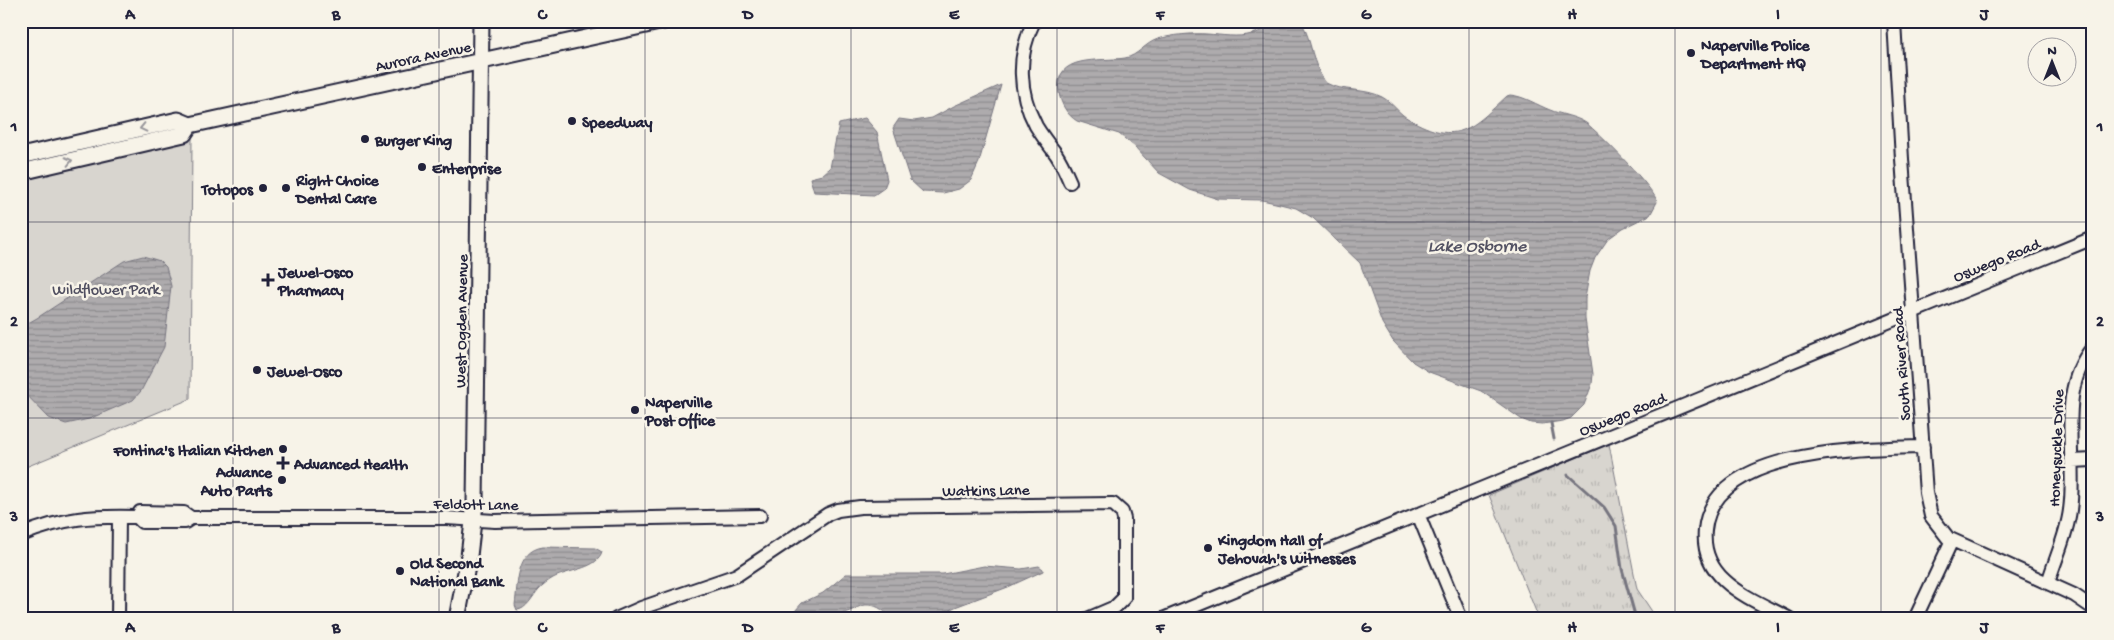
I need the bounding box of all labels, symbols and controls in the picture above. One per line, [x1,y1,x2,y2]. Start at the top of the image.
text: A [124,7,136,26]
text: B [331,7,341,26]
text: C [537,7,548,26]
text: D [741,7,754,26]
text: E [949,7,960,26]
text: F [1155,7,1166,26]
text: G [1361,7,1372,26]
text: H [1567,7,1577,26]
text: I [1776,7,1780,26]
text: J [1979,7,1990,26]
place label: Naperville Police Department HQ [1699,38,1810,75]
north arrow [2026,38,2076,88]
street label: Aurora Avenue [374,39,474,78]
text: N [2047,43,2057,60]
marker: Naperville Police Department HQ [1685,47,1697,59]
marker: Speedway [566,115,578,127]
place label: Speedway [582,115,652,134]
text: 1 [10,119,17,138]
text: 1 [2096,119,2103,138]
one-way arrow [138,122,147,133]
marker: Burger King [359,133,371,145]
place label: Burger King [374,133,452,152]
one-way arrow [64,156,73,167]
marker: Enterprise [416,161,428,173]
place label: Enterprise [432,161,502,180]
place label: Right Choice Dental Care [294,173,379,210]
place label: Totopos [200,182,254,201]
marker: Totopos [257,182,269,194]
marker: Right Choice Dental Care [280,182,292,194]
street label: Oswego Road [1951,236,2045,288]
water label: Lake Osborne [1428,237,1527,258]
street label: West Ogden Avenue [453,253,474,388]
place label: Jewel-Osco Pharmacy [277,265,354,302]
marker: Jewel-Osco Pharmacy [262,274,274,286]
park label: Wildflower Park [52,282,162,301]
street label: South River Road [1890,305,1917,421]
text: 2 [10,314,18,333]
text: 2 [2096,314,2104,333]
marker: Jewel-Osco [251,364,263,376]
place label: Jewel-Osco [266,364,343,383]
street label: Honeysuckle Drive [2047,388,2070,507]
street label: Oswego Road [1577,390,1671,442]
place label: Naperville Post Office [644,395,716,432]
marker: Naperville Post Office [629,404,641,416]
place label: Fontina's Italian Kitchen [112,443,273,462]
marker: Fontina's Italian Kitchen [277,443,289,455]
marker: Advanced Health [276,456,290,470]
place label: Advanced Health [293,457,409,476]
place label: Advance Auto Parts [200,465,273,502]
marker: Advance Auto Parts [276,474,288,486]
street label: Watkins Lane [942,482,1031,503]
street label: Feldott Lane [432,496,519,517]
text: 3 [9,509,18,528]
text: 3 [2095,509,2104,528]
place label: Kingdom Hall of Jehovah's Witnesses [1217,532,1356,570]
marker: Kingdom Hall of Jehovah's Witnesses [1202,542,1214,554]
place label: Old Second National Bank [410,556,505,593]
marker: Old Second National Bank [394,565,406,577]
text: A [124,620,136,639]
text: B [331,620,341,639]
text: C [537,620,548,639]
text: D [741,620,754,639]
text: E [949,620,960,639]
text: F [1155,620,1166,639]
text: G [1361,620,1372,639]
text: H [1567,620,1577,639]
text: I [1776,620,1780,639]
text: J [1979,620,1990,639]

